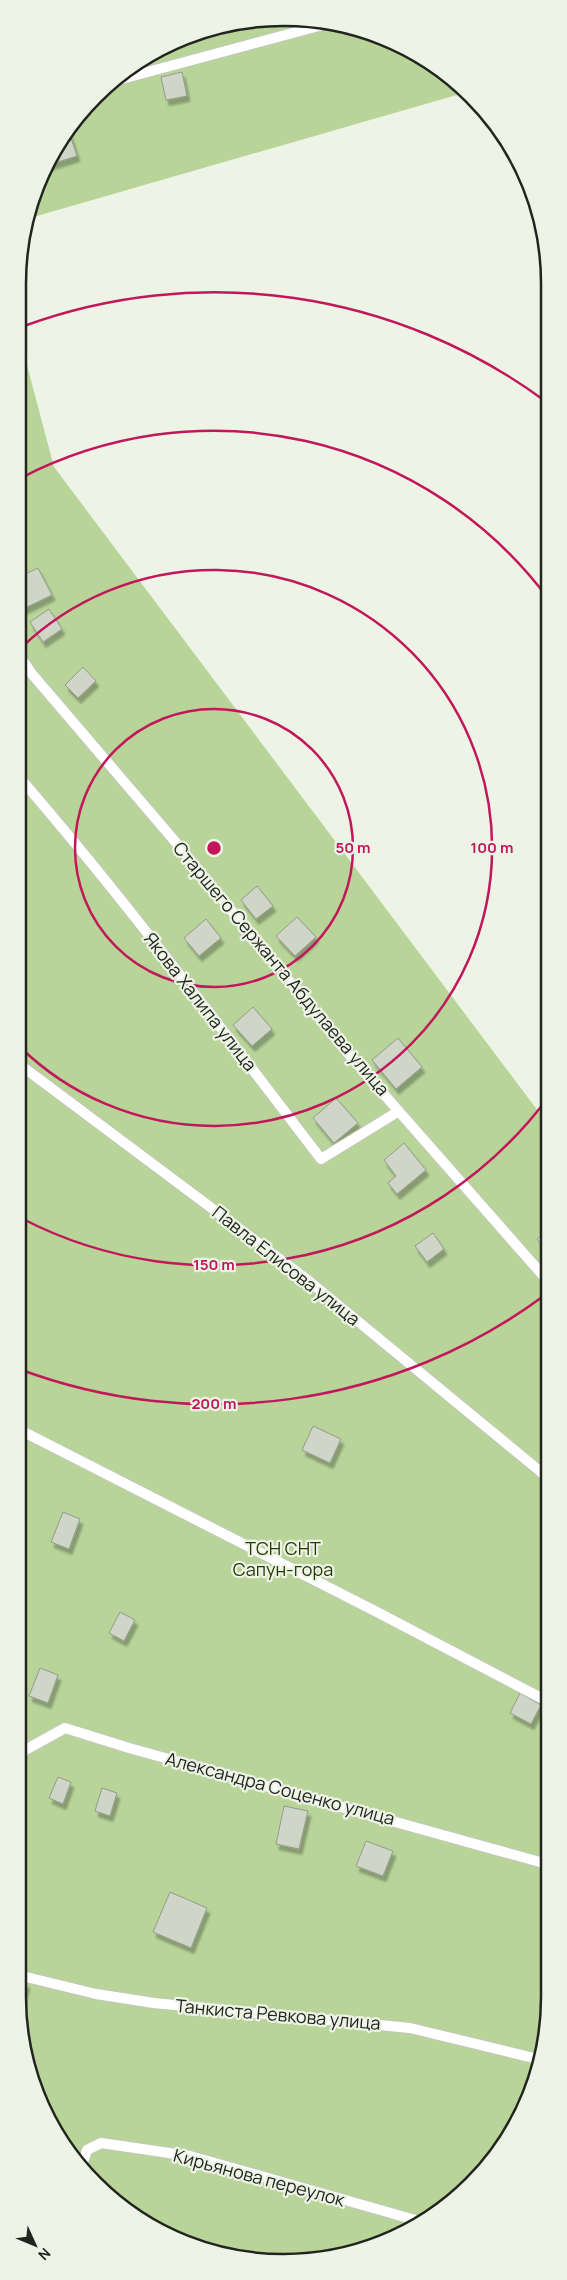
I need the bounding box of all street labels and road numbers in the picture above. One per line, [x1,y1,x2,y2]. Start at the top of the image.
street label: Старшего Сержанта Абдулаева улица [168,836,395,1100]
street label: Якова Халипа улица [139,927,263,1076]
street label: Павла Елисова улица [208,1200,365,1330]
street label: Александра Соценко улица [163,1746,397,1830]
street label: Танкиста Ревкова улица [174,1993,382,2035]
street label: Кирьянова переулок [171,2143,349,2212]

